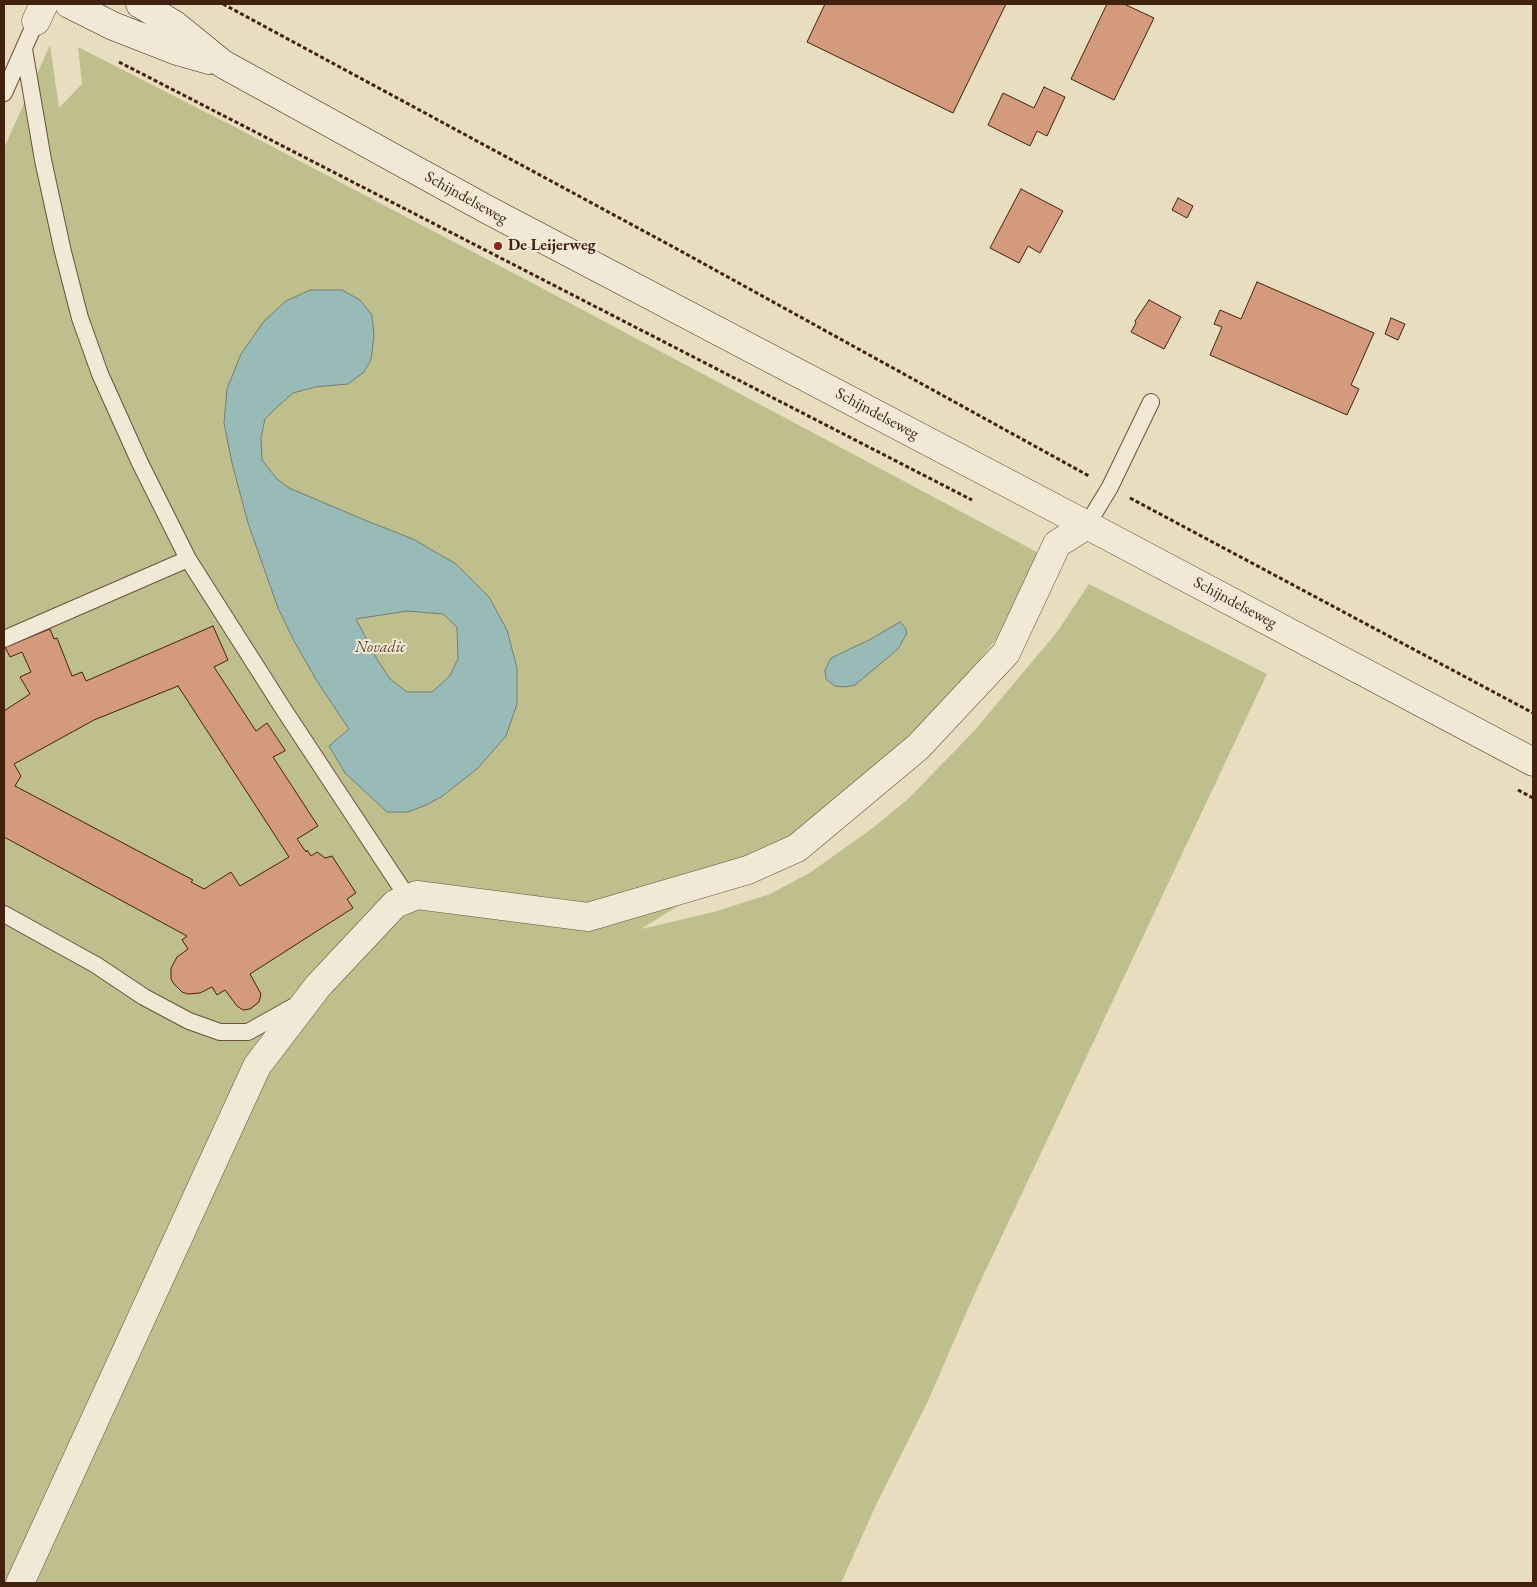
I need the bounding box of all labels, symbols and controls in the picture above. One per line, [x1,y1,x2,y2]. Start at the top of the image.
street label: Schijndelseweg [421,167,511,229]
place label: De Leijerweg [508,236,596,256]
marker: De Leijerweg [492,240,504,252]
street label: Schijndelseweg [832,384,922,444]
street label: Schijndelseweg [1190,573,1280,633]
park label: Novadic [355,638,405,658]

